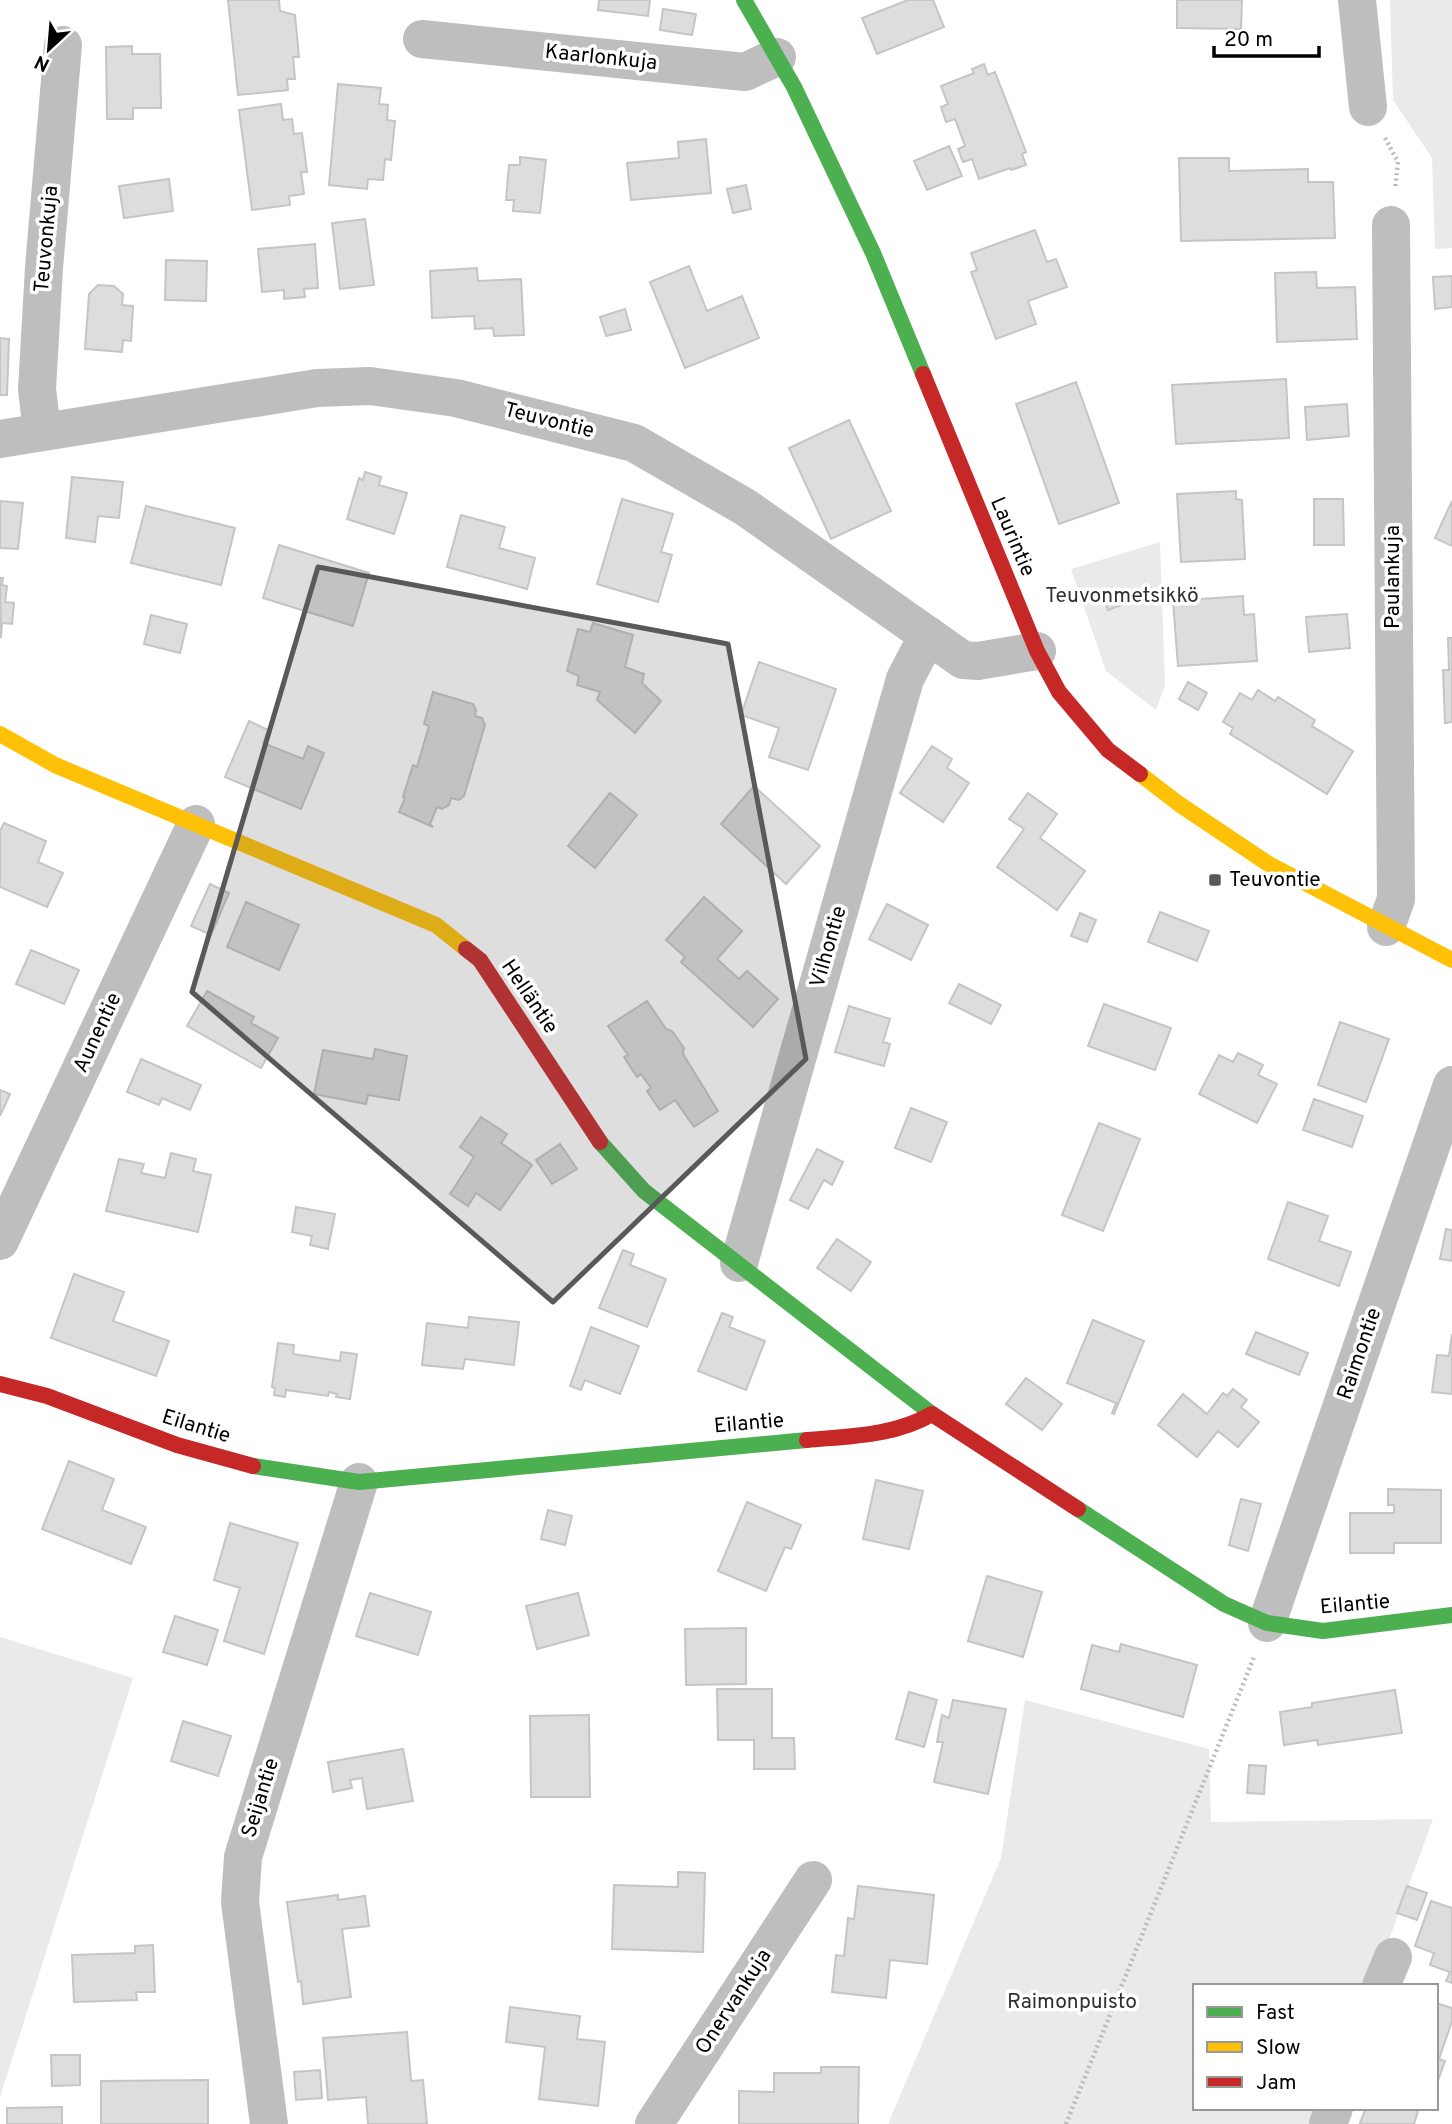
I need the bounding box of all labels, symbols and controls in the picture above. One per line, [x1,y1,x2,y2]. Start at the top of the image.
north arrow [14,14,84,84]
scale bar [1214,14,1319,58]
text: 20 m [1224,27,1273,54]
street label: Kaarlonkuja [543,39,659,77]
text: N [31,49,54,76]
street label: Teuvonkuja [29,184,65,294]
street label: Teuvontie [501,397,597,445]
street label: Laurintie [983,493,1041,581]
street label: Paulankuja [1380,525,1407,629]
park label: Teuvonmetsikkö [1045,583,1199,610]
place label: Teuvontie [1229,867,1321,894]
marker: Teuvontie [1207,872,1223,888]
street label: Vilhontie [804,903,854,991]
street label: Helläntie [494,955,564,1039]
street label: Aunentie [68,989,128,1077]
street label: Raimontie [1332,1304,1388,1404]
street label: Eilantie [158,1404,234,1450]
street label: Eilantie [713,1407,785,1441]
street label: Eilantie [1319,1588,1391,1622]
street label: Seijantie [236,1755,286,1841]
street label: Onervankuja [690,1944,778,2060]
legend [1193,1984,1438,2110]
park label: Raimonpuisto [1007,1989,1137,2016]
text: Fast [1256,2000,1295,2027]
text: Slow [1256,2035,1301,2062]
text: Jam [1256,2070,1297,2097]

